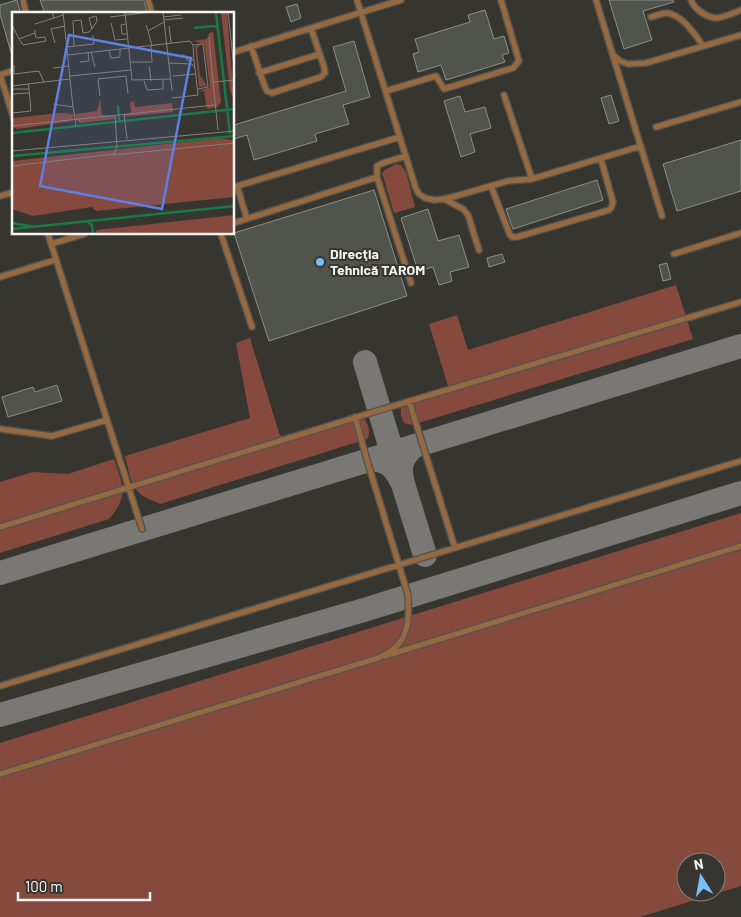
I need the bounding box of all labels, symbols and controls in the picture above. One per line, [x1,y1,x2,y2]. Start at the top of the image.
inset map [12,12,235,235]
place label: Direcţia Tehnică TAROM [330,245,425,278]
marker: Direcţia Tehnică TAROM [314,256,326,268]
north arrow [676,852,726,902]
text: N [692,855,705,873]
scale bar [18,870,150,902]
text: 100 m [25,877,63,895]

